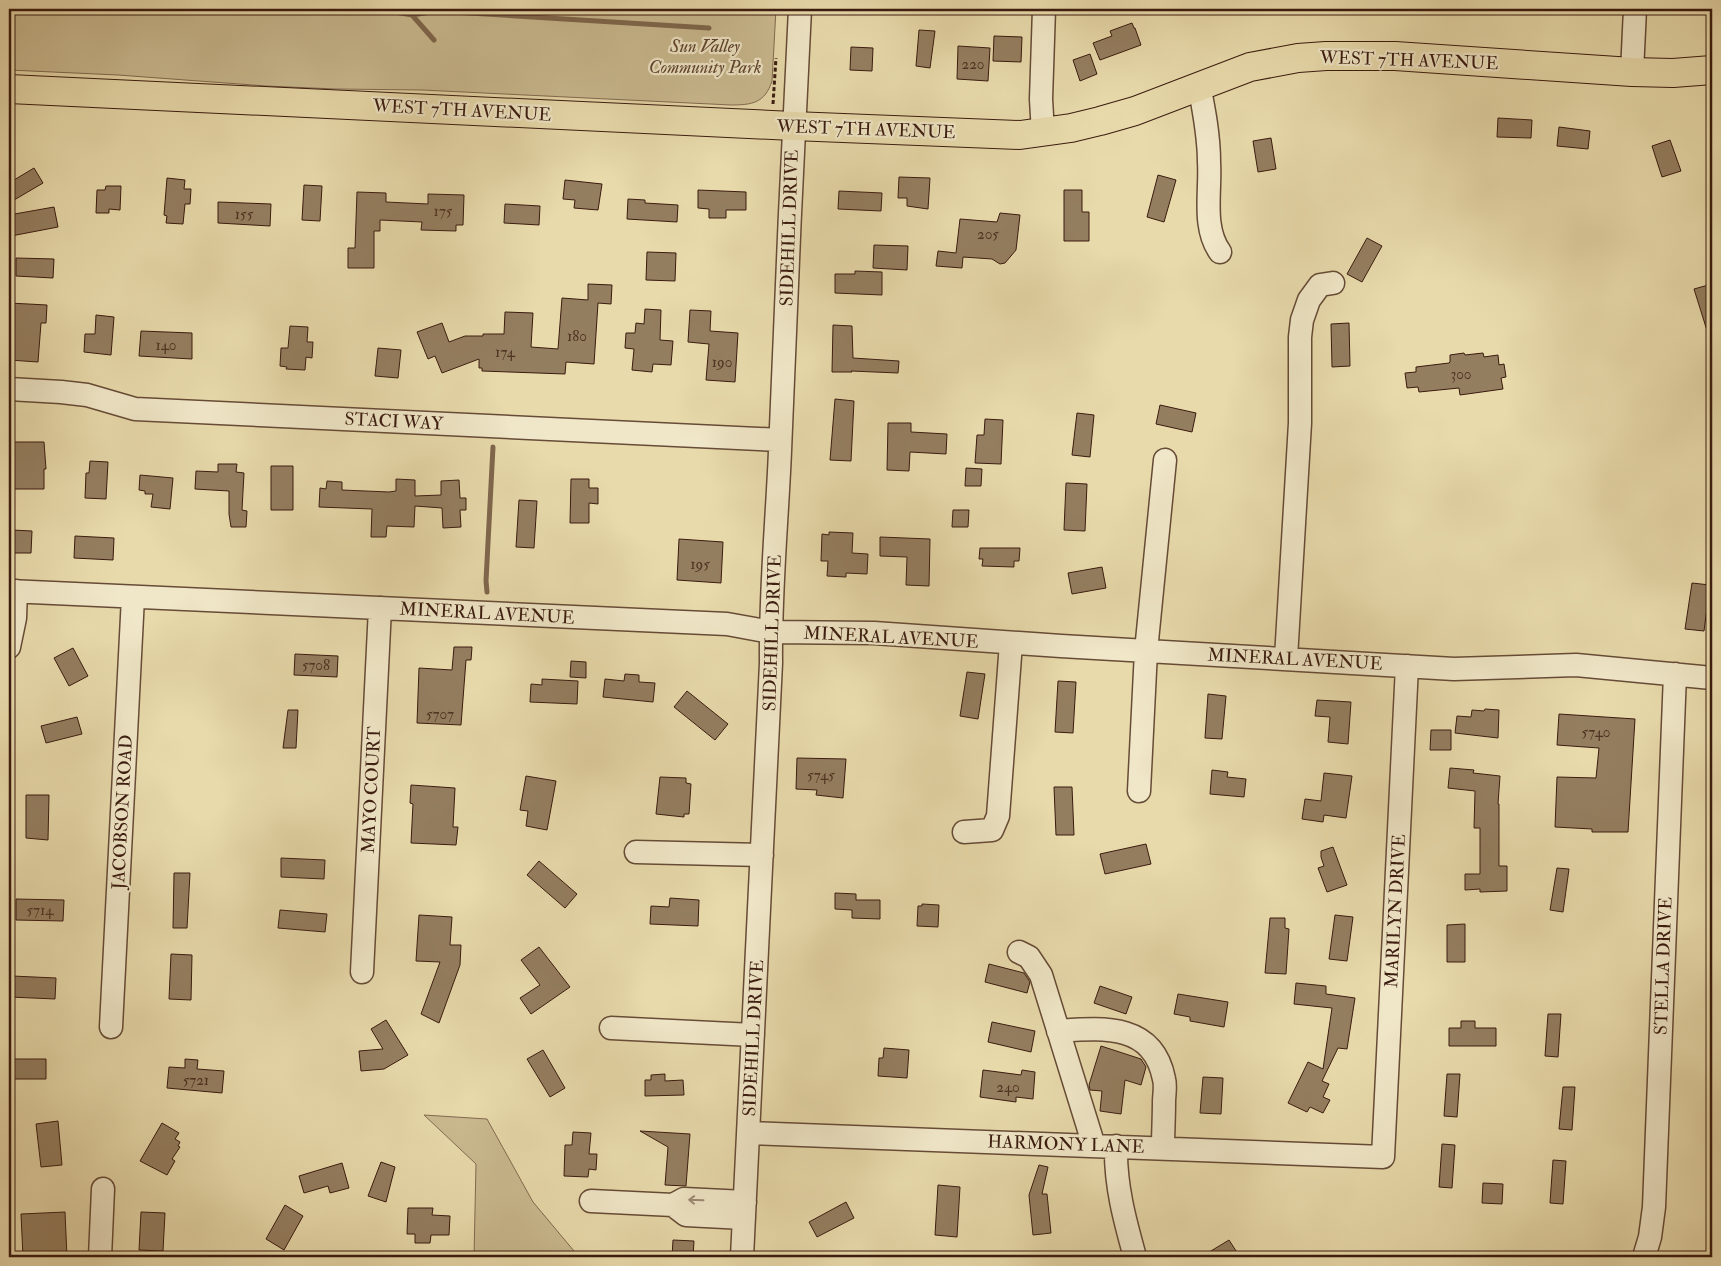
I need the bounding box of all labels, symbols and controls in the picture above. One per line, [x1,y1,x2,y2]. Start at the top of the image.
park label: Sun Valley Community Park [649,35,761,79]
street label: WEST 7TH AVENUE [1318,46,1499,75]
house number: 220 [962,55,984,74]
street label: WEST 7TH AVENUE [371,94,552,127]
street label: WEST 7TH AVENUE [775,115,956,144]
street label: SIDEHILL DRIVE [775,149,804,307]
house number: 175 [434,202,453,221]
house number: 155 [235,205,254,224]
house number: 205 [977,225,999,244]
house number: 180 [567,327,587,346]
house number: 140 [155,336,177,355]
house number: 174 [495,343,516,362]
house number: 190 [712,353,732,372]
house number: 300 [1450,365,1472,384]
street label: STACI WAY [344,407,445,436]
street label: SIDEHILL DRIVE [758,554,787,712]
house number: 195 [690,555,710,574]
street label: MINERAL AVENUE [399,597,575,630]
street label: MINERAL AVENUE [803,621,979,654]
street label: MINERAL AVENUE [1207,643,1383,676]
house number: 5708 [302,656,330,675]
house number: 5707 [426,705,454,724]
house number: 5740 [1582,723,1610,742]
street label: MAYO COURT [357,725,386,854]
street label: JACOBSON ROAD [107,734,138,891]
house number: 5745 [807,766,835,785]
street label: MARILYN DRIVE [1380,833,1411,989]
street label: STELLA DRIVE [1650,896,1677,1036]
house number: 5714 [27,901,54,920]
street label: SIDEHILL DRIVE [738,959,769,1117]
house number: 5721 [183,1071,209,1090]
house number: 240 [996,1078,1020,1097]
street label: HARMONY LANE [987,1130,1145,1159]
one-way arrow [688,1195,704,1205]

